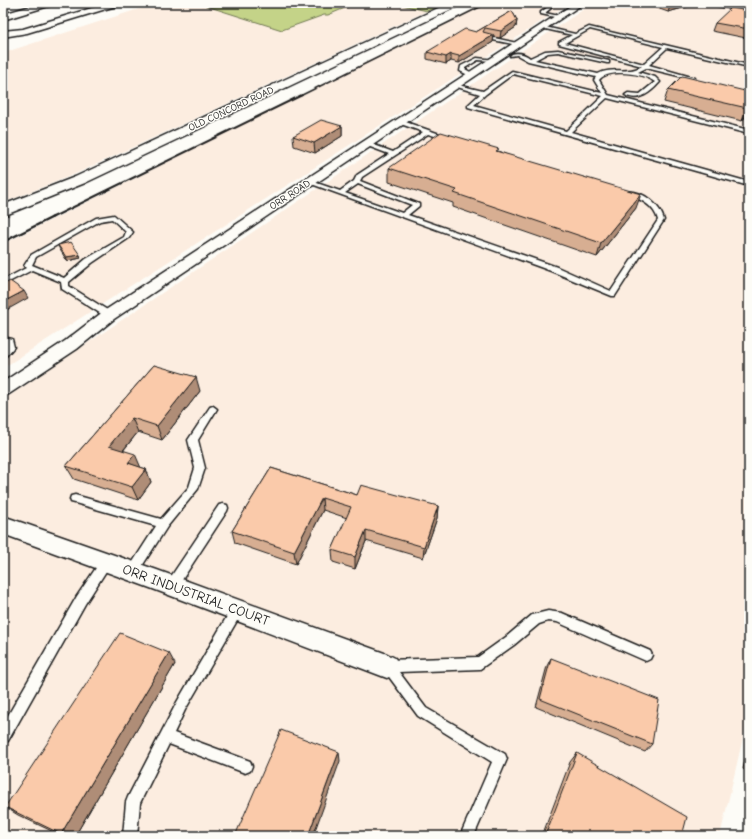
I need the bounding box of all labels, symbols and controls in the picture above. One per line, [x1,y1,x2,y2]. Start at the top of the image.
street label: OLD CONCORD ROAD [186,84,276,134]
street label: ORR ROAD [267,177,313,213]
street label: ORR INDUSTRIAL COURT [120,560,272,630]

